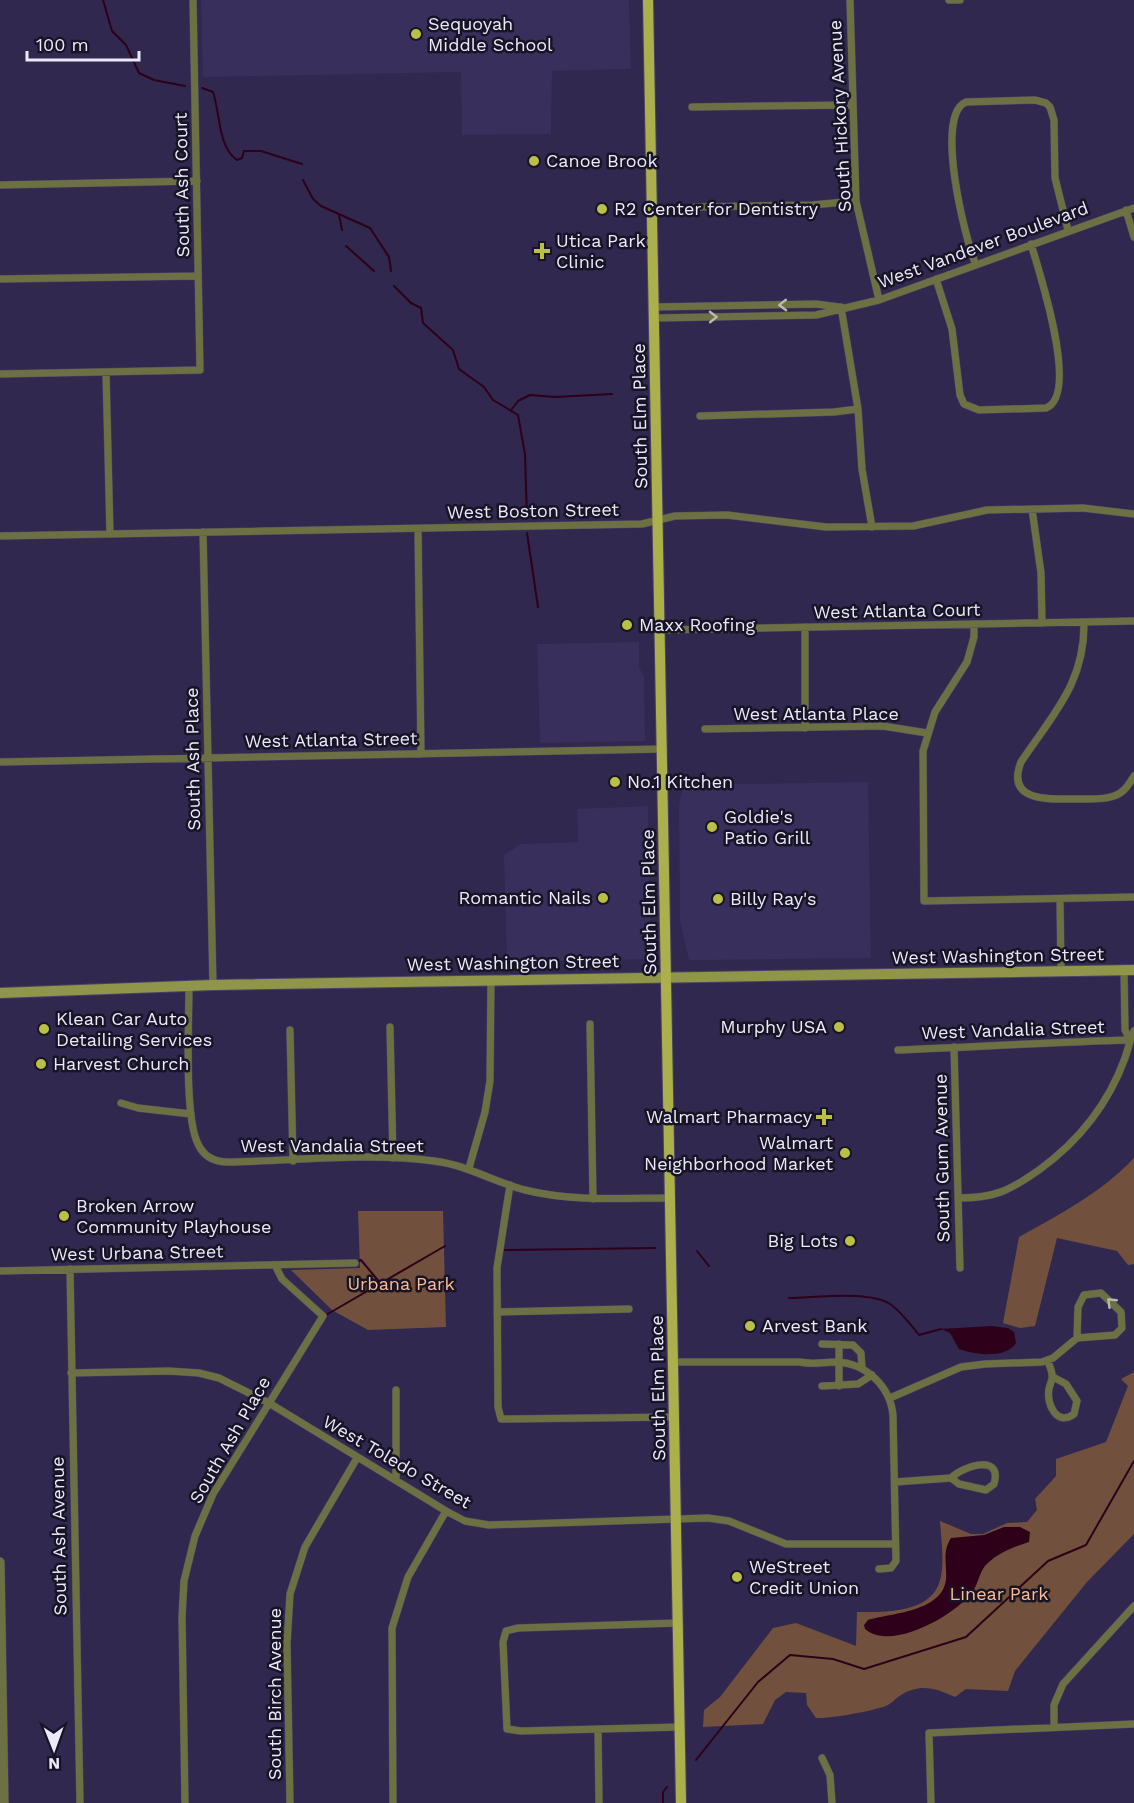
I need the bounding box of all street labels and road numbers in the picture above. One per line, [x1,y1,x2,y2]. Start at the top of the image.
street label: South Hickory Avenue [824,19,855,213]
street label: South Ash Court [170,112,193,258]
street label: West Vandever Boulevard [875,197,1091,292]
street label: South Elm Place [628,343,651,489]
street label: West Boston Street [447,498,620,523]
street label: West Atlanta Court [813,599,981,622]
street label: South Ash Place [181,687,204,831]
street label: West Atlanta Place [733,703,899,724]
street label: West Atlanta Street [244,727,418,752]
street label: South Elm Place [637,829,660,975]
street label: West Washington Street [892,943,1105,968]
street label: West Washington Street [407,950,620,975]
street label: West Vandalia Street [921,1016,1105,1043]
street label: South Gum Avenue [930,1074,953,1243]
street label: West Vandalia Street [240,1135,424,1156]
street label: West Urbana Street [50,1240,224,1265]
street label: South Elm Place [646,1315,669,1461]
street label: South Ash Place [185,1372,274,1507]
street label: West Toledo Street [319,1411,476,1513]
street label: South Ash Avenue [47,1456,70,1616]
street label: South Birch Avenue [264,1608,285,1780]

